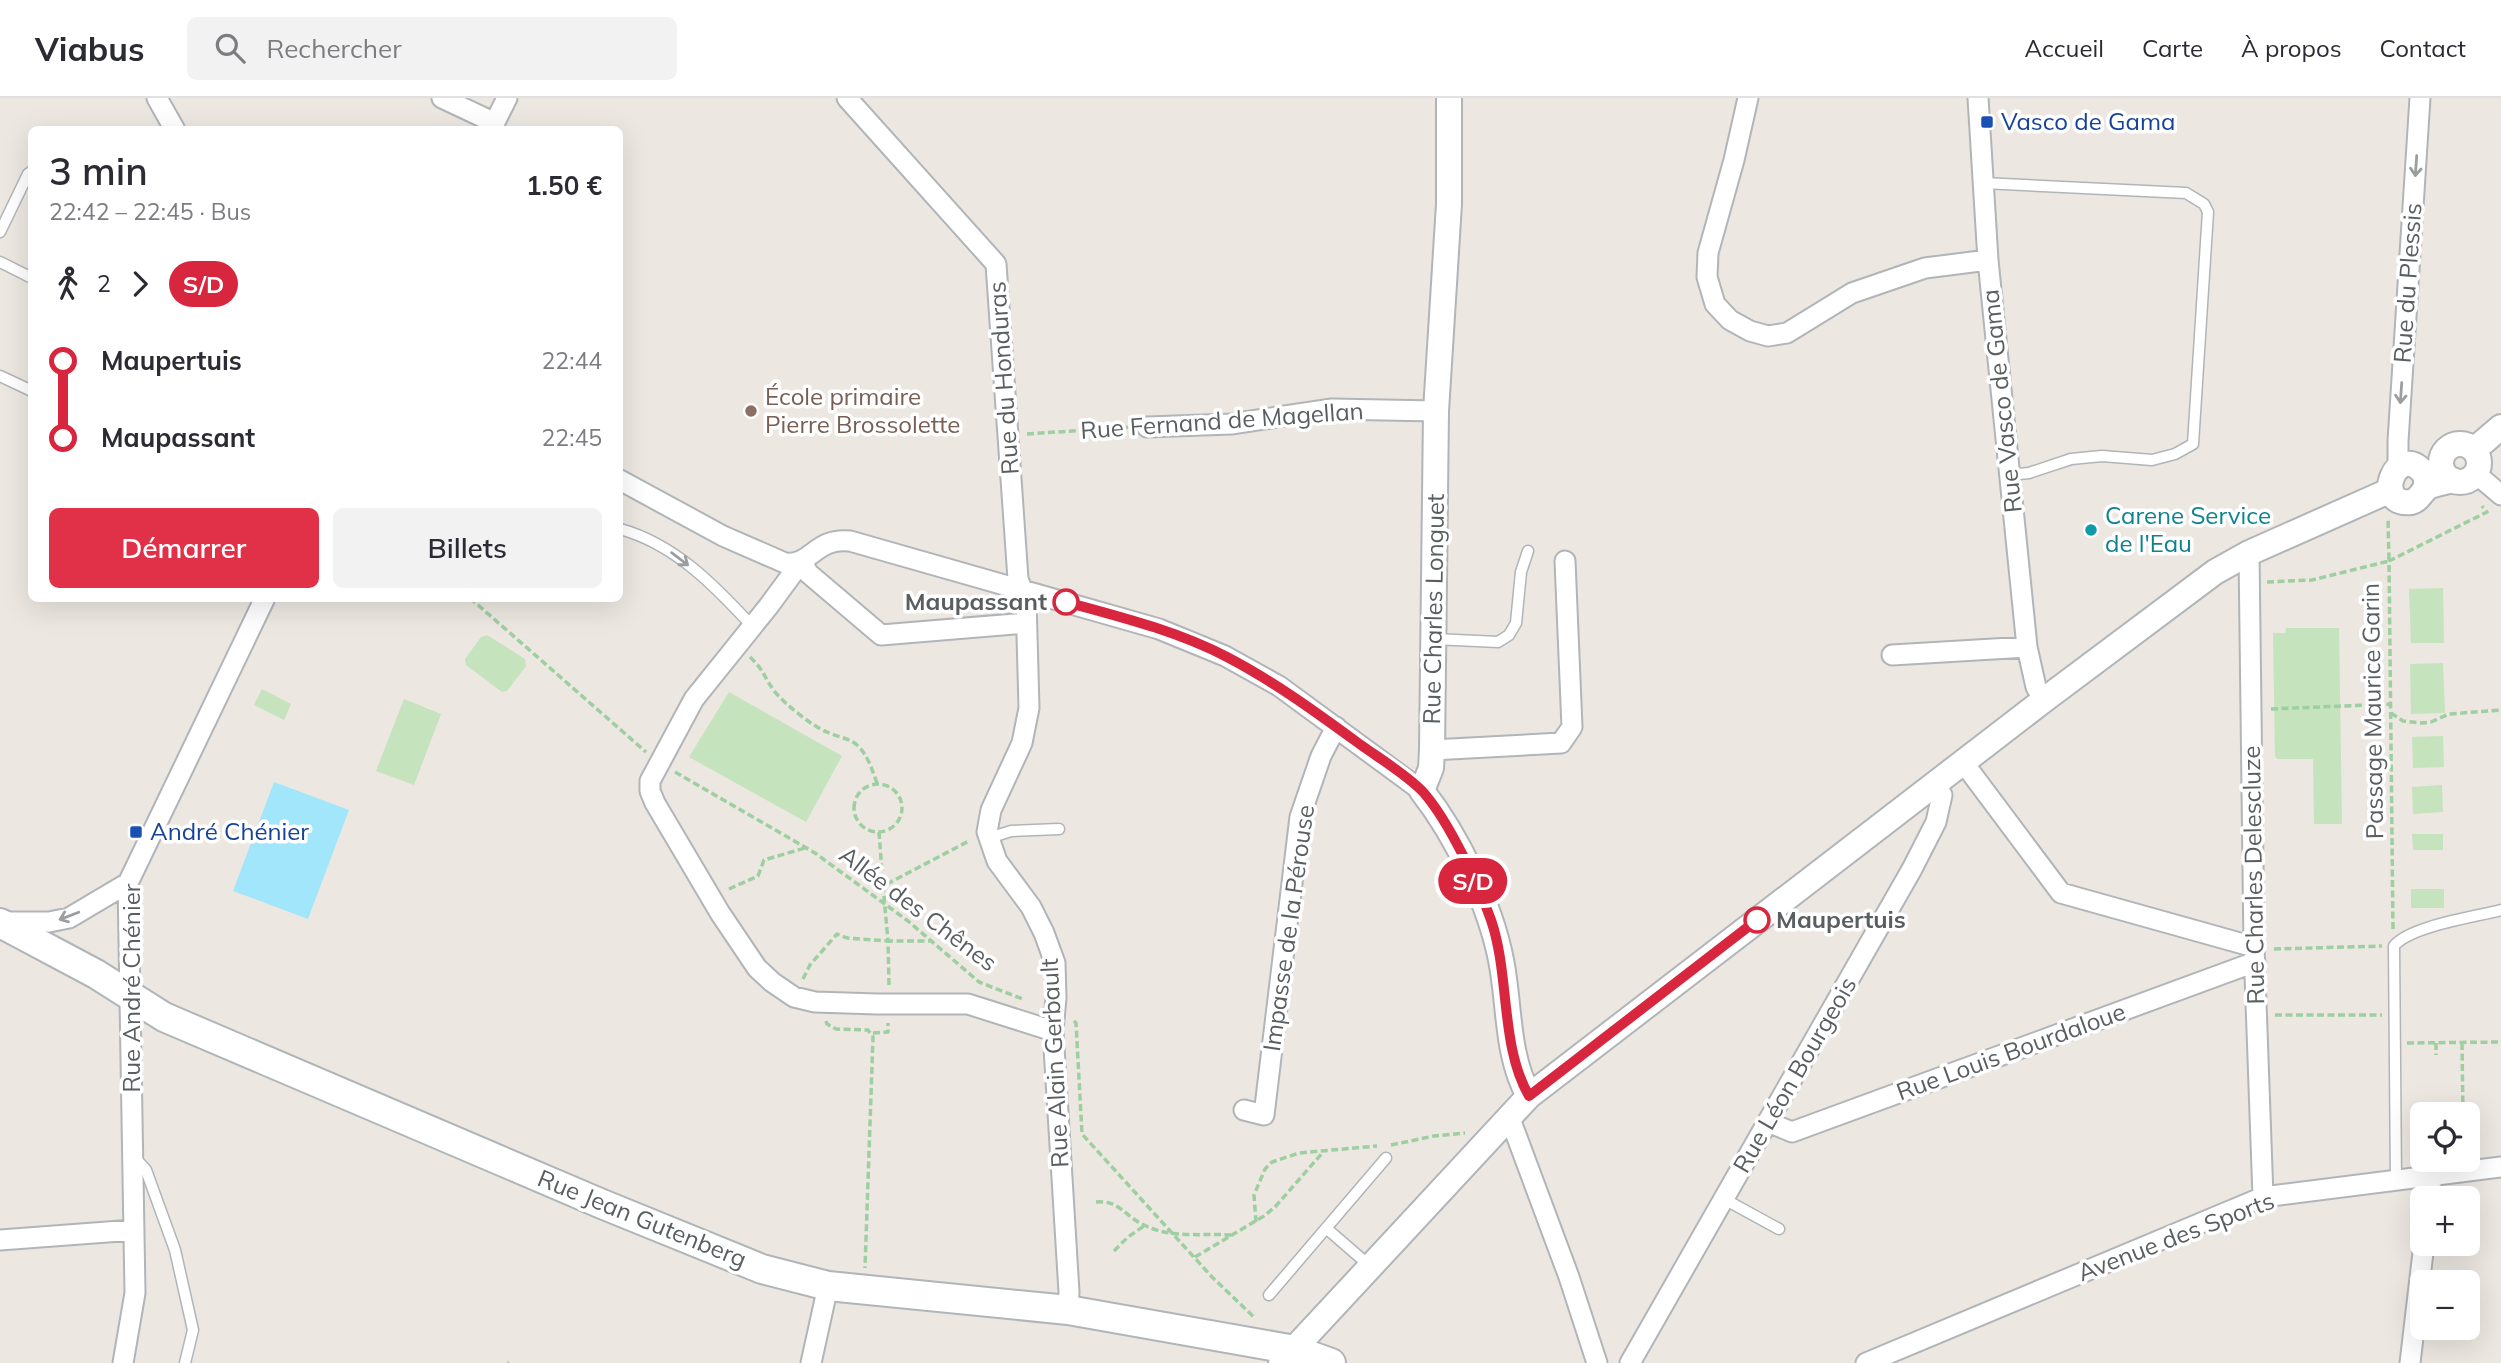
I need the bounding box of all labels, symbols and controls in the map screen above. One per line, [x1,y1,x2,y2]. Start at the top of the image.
search box [187,17,677,80]
text: Viabus [35,28,145,69]
icon: search [211,29,249,67]
text: Rechercher [267,32,402,65]
text: Accueil [2025,33,2104,63]
text: Carte [2142,33,2203,63]
text: À propos [2241,33,2342,63]
text: Contact [2380,33,2466,63]
place label: Vasco de Gama [2001,106,2175,136]
marker: Vasco de Gama [1979,114,1995,130]
text: 3 min [49,147,148,195]
one-way arrow [2409,154,2422,177]
text: 1.50 € [526,169,602,202]
text: 22:42 – 22:45 · Bus [49,197,251,226]
street label: Rue du Plessis [2386,202,2428,364]
icon: walk [49,265,87,303]
icon: forward [121,265,159,303]
text: 2 [97,269,111,298]
text: S/D [183,269,224,299]
street label: Rue du Honduras [981,280,1025,476]
street label: Rue Vasco de Gama [1974,288,2028,514]
text: Maupertuis [101,344,242,377]
text: 22:44 [542,346,602,375]
place label: École primaire Pierre Brossolette [765,381,960,439]
one-way arrow [2394,381,2407,404]
street label: Rue Fernand de Magellan [1079,395,1365,445]
marker: École primaire Pierre Brossolette [743,403,759,419]
text: Maupassant [101,421,255,454]
text: 22:45 [542,423,602,452]
street label: Rue Charles Longuet [1416,493,1450,725]
place label: Carene Service de l'Eau [2105,500,2271,558]
button: Démarrer [49,508,319,588]
button: Billets [333,508,602,588]
marker: Carene Service de l'Eau [2083,522,2099,538]
one-way arrow [670,552,689,566]
street label: Passage Maurice Garin [2355,583,2389,839]
place label: Maupassant [905,586,1047,616]
marker: Maupassant [1053,589,1079,615]
street label: Rue Charles Delescluze [2236,745,2270,1005]
street label: Impasse de la Pérouse [1256,803,1320,1053]
place label: André Chénier [150,816,309,846]
marker: André Chénier [128,824,144,840]
street label: Allée des Chênes [834,839,1003,977]
line badge: S/D [1433,858,1513,904]
text: S/D [1452,866,1494,896]
street label: Rue André Chénier [116,883,146,1092]
place label: Maupertuis [1776,904,1906,934]
marker: Maupertuis [1744,907,1770,933]
one-way arrow [58,911,80,924]
street label: Rue Alain Gerbault [1034,958,1074,1169]
street label: Rue Léon Bourgeois [1726,971,1862,1178]
street label: Rue Louis Bourdaloue [1892,996,2129,1106]
map controls [2410,1102,2480,1340]
button: locate [2410,1102,2480,1172]
street label: Rue Jean Gutenberg [533,1162,751,1274]
street label: Avenue des Sports [2073,1185,2278,1287]
button: + [2410,1186,2480,1256]
button: − [2410,1270,2480,1340]

